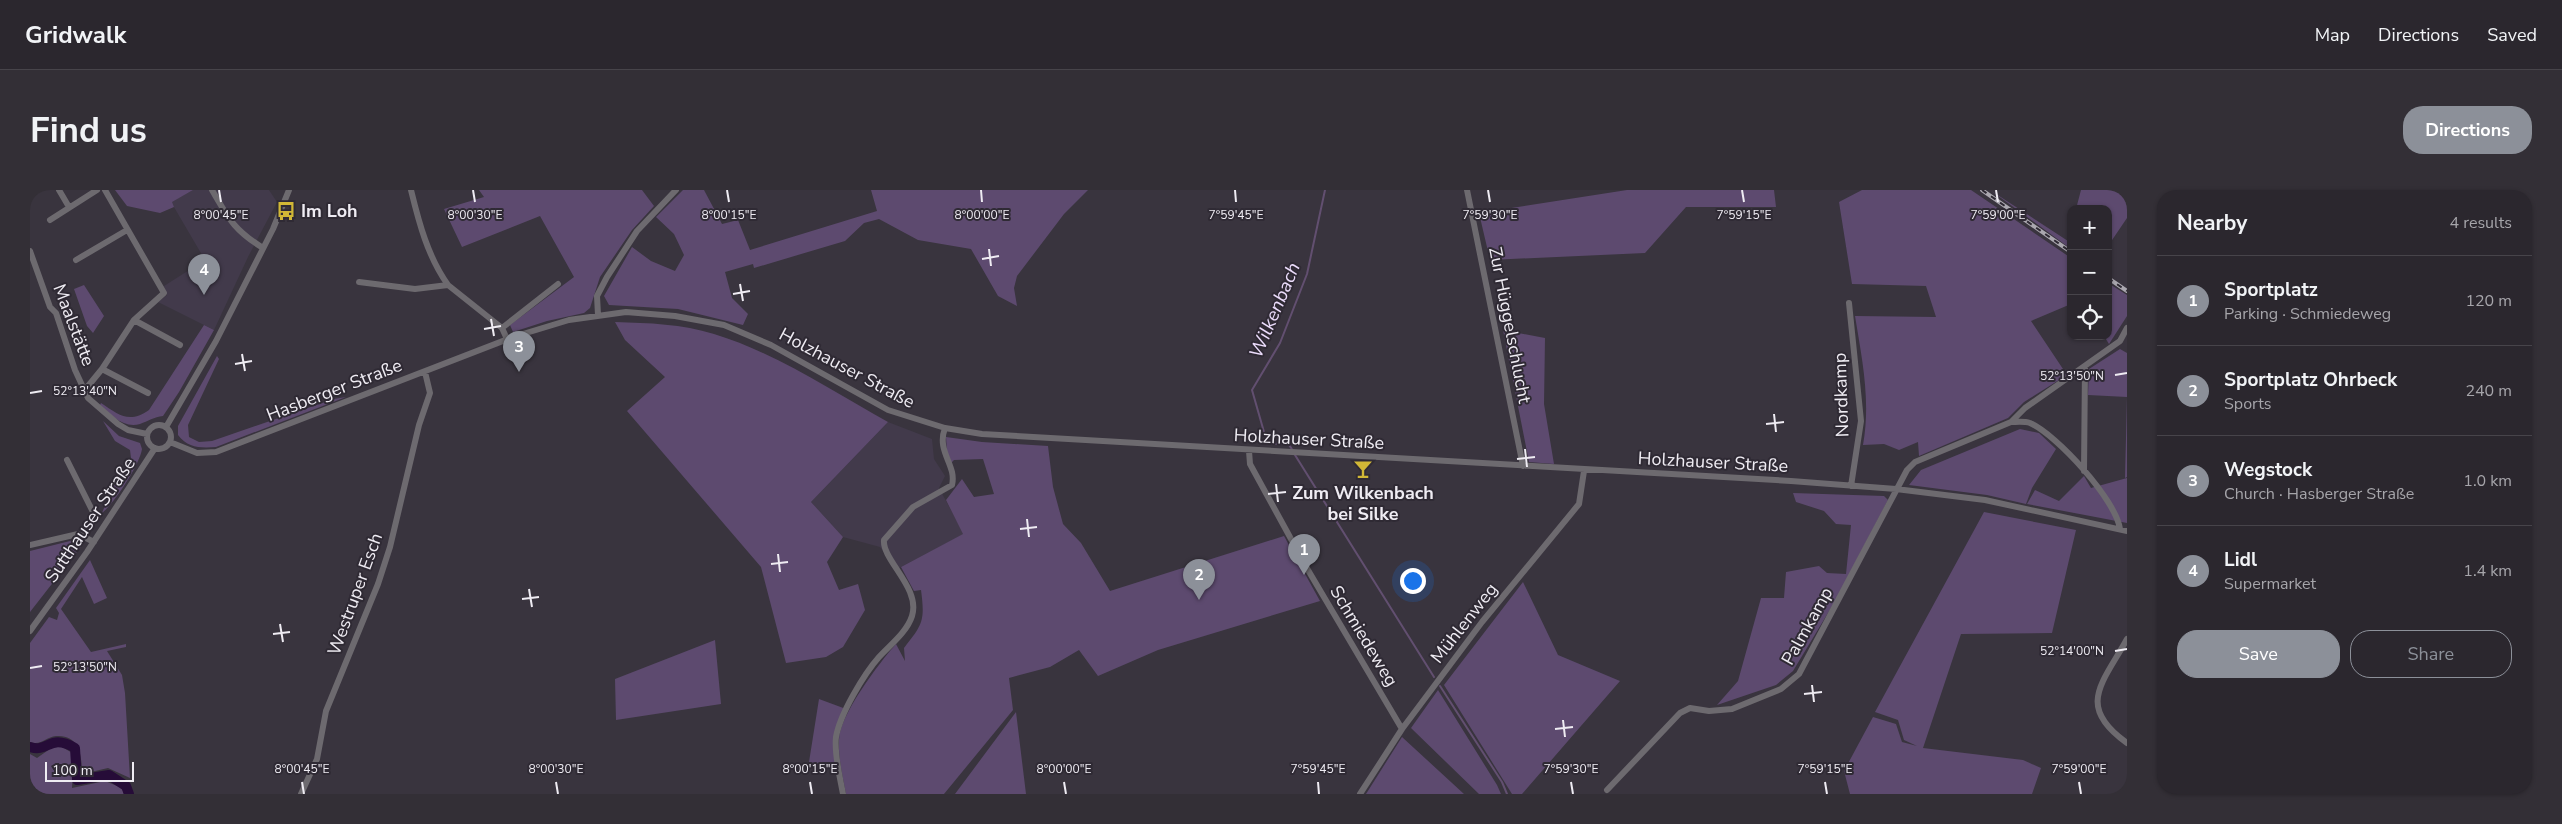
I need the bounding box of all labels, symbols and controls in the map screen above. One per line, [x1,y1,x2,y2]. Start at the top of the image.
text: Gridwalk [25,19,126,51]
text: Map [2315,23,2350,47]
text: Directions [2378,23,2459,47]
text: Saved [2487,23,2537,47]
button: Directions [2403,106,2532,154]
text: Find us [30,107,147,154]
place label: Im Loh [301,199,358,223]
bus stop icon: Im Loh [275,200,297,222]
map controls [2067,205,2112,340]
button: + [2067,205,2112,250]
text: 8°00'45"E [194,207,248,223]
text: 8°00'30"E [448,207,502,223]
text: 8°00'15"E [702,207,756,223]
text: 8°00'00"E [955,207,1009,223]
text: 7°59'45"E [1209,207,1263,223]
text: 7°59'30"E [1463,207,1517,223]
text: 7°59'15"E [1717,207,1771,223]
text: 7°59'00"E [1971,207,2025,223]
text: Nearby [2177,209,2247,237]
text: 4 results [2450,212,2512,234]
street label: Zur Hüggelschlucht [1483,245,1537,406]
button: − [2067,250,2112,295]
pin: 4 [188,254,220,295]
water label: Wilkenbach [1243,258,1307,362]
text: Sportplatz [2224,277,2318,303]
street label: Maalstätte [47,281,101,369]
text: 1 [2188,290,2198,312]
text: 120 m [2465,290,2512,312]
button: locate [2067,295,2112,340]
text: Parking · Schmiedeweg [2224,303,2391,325]
street label: Holzhauser Straße [775,322,919,414]
pin: 3 [503,331,535,372]
street label: Nordkamp [1828,352,1854,438]
street label: Hasberger Straße [263,353,405,427]
text: Sportplatz Ohrbeck [2224,367,2397,393]
text: 52°13'50"N [2040,368,2104,384]
text: 2 [2188,380,2198,402]
text: 240 m [2465,380,2512,402]
text: 52°13'40"N [53,383,117,399]
text: Sports [2224,393,2272,415]
street label: Holzhauser Straße [1233,423,1385,455]
street label: Holzhauser Straße [1637,446,1789,478]
street label: Sutthauser Straße [39,453,141,587]
text: Wegstock [2224,457,2312,483]
bar icon: Zum Wilkenbach bei Silke [1352,458,1374,480]
text: 3 [2188,470,2198,492]
text: 1.0 km [2463,470,2512,492]
place label: Zum Wilkenbach bei Silke [1292,481,1434,526]
text: Church · Hasberger Straße [2224,483,2414,505]
street label: Westruper Esch [322,530,388,658]
pin: 1 [1288,534,1320,575]
text: Lidl [2224,547,2257,573]
pin: 2 [1183,559,1215,600]
text: 4 [2188,560,2198,582]
text: 1.4 km [2463,560,2512,582]
your location [1400,568,1426,594]
text: Supermarket [2224,573,2316,595]
street label: Mühlenweg [1425,578,1503,668]
street label: Schmiedeweg [1324,581,1404,691]
street label: Palmkamp [1776,583,1838,669]
button: Save [2177,630,2340,678]
button: Share [2350,630,2512,678]
text: 52°14'00"N [2040,643,2104,659]
text: 52°13'50"N [53,659,117,675]
scale bar [45,759,134,782]
text: 100 m [52,761,93,780]
text: 8°00'45"E [275,761,329,777]
text: 8°00'30"E [529,761,583,777]
text: 8°00'15"E [783,761,837,777]
text: 8°00'00"E [1037,761,1091,777]
text: 7°59'45"E [1291,761,1345,777]
text: 7°59'30"E [1544,761,1598,777]
text: 7°59'15"E [1798,761,1852,777]
text: 7°59'00"E [2052,761,2106,777]

